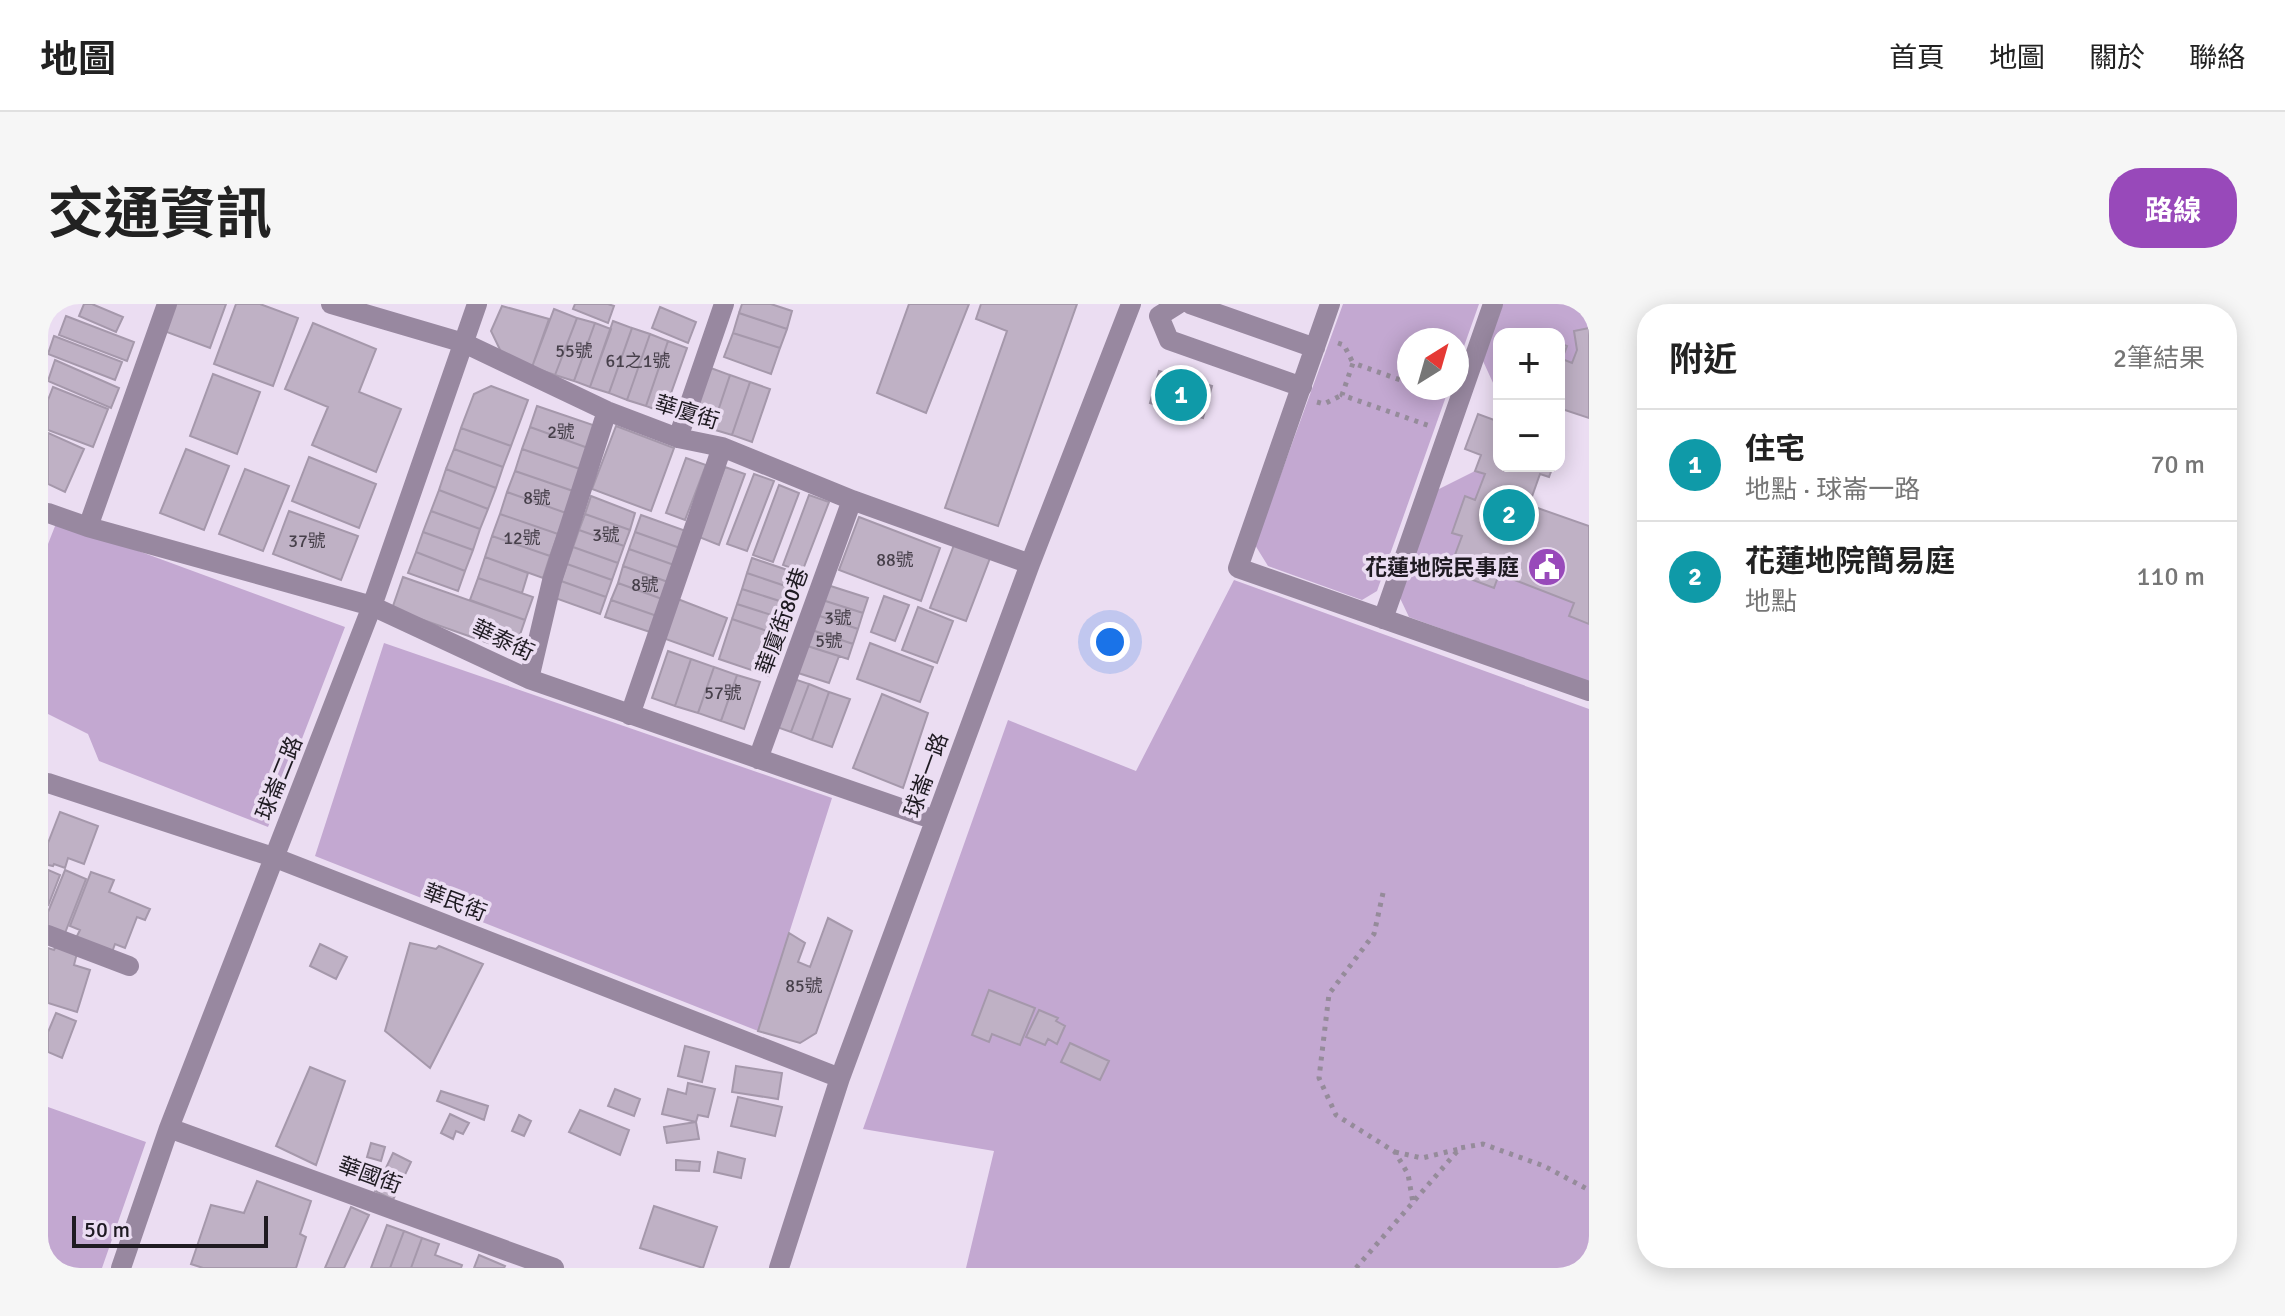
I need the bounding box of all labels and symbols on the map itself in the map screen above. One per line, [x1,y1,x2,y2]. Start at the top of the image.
north arrow [1397,328,1469,400]
house number: 55號 [555,340,593,362]
house number: 61之1號 [605,350,671,372]
pin: 1 [1155,365,1207,425]
street label: 華廈街 [651,389,723,435]
house number: 2號 [547,421,575,443]
pin: 2 [1483,485,1535,545]
house number: 8號 [523,487,551,509]
house number: 3號 [592,524,620,546]
house number: 12號 [503,527,541,549]
house number: 37號 [288,530,326,552]
public building icon: 花蓮地院民事庭 [1526,546,1568,588]
house number: 88號 [876,549,914,571]
place label: 花蓮地院民事庭 [1365,554,1519,581]
street label: 華廈街80巷 [750,564,814,678]
house number: 8號 [631,574,659,596]
house number: 3號 [824,607,852,629]
street label: 華泰街 [467,614,539,666]
your location [1090,622,1130,662]
house number: 5號 [815,630,843,652]
house number: 57號 [704,682,742,704]
street label: 球崙一路 [898,729,954,821]
street label: 球崙二路 [250,732,308,824]
street label: 華民街 [419,878,491,926]
house number: 85號 [785,975,823,997]
street label: 華國街 [334,1151,406,1199]
scale bar [72,1212,268,1248]

